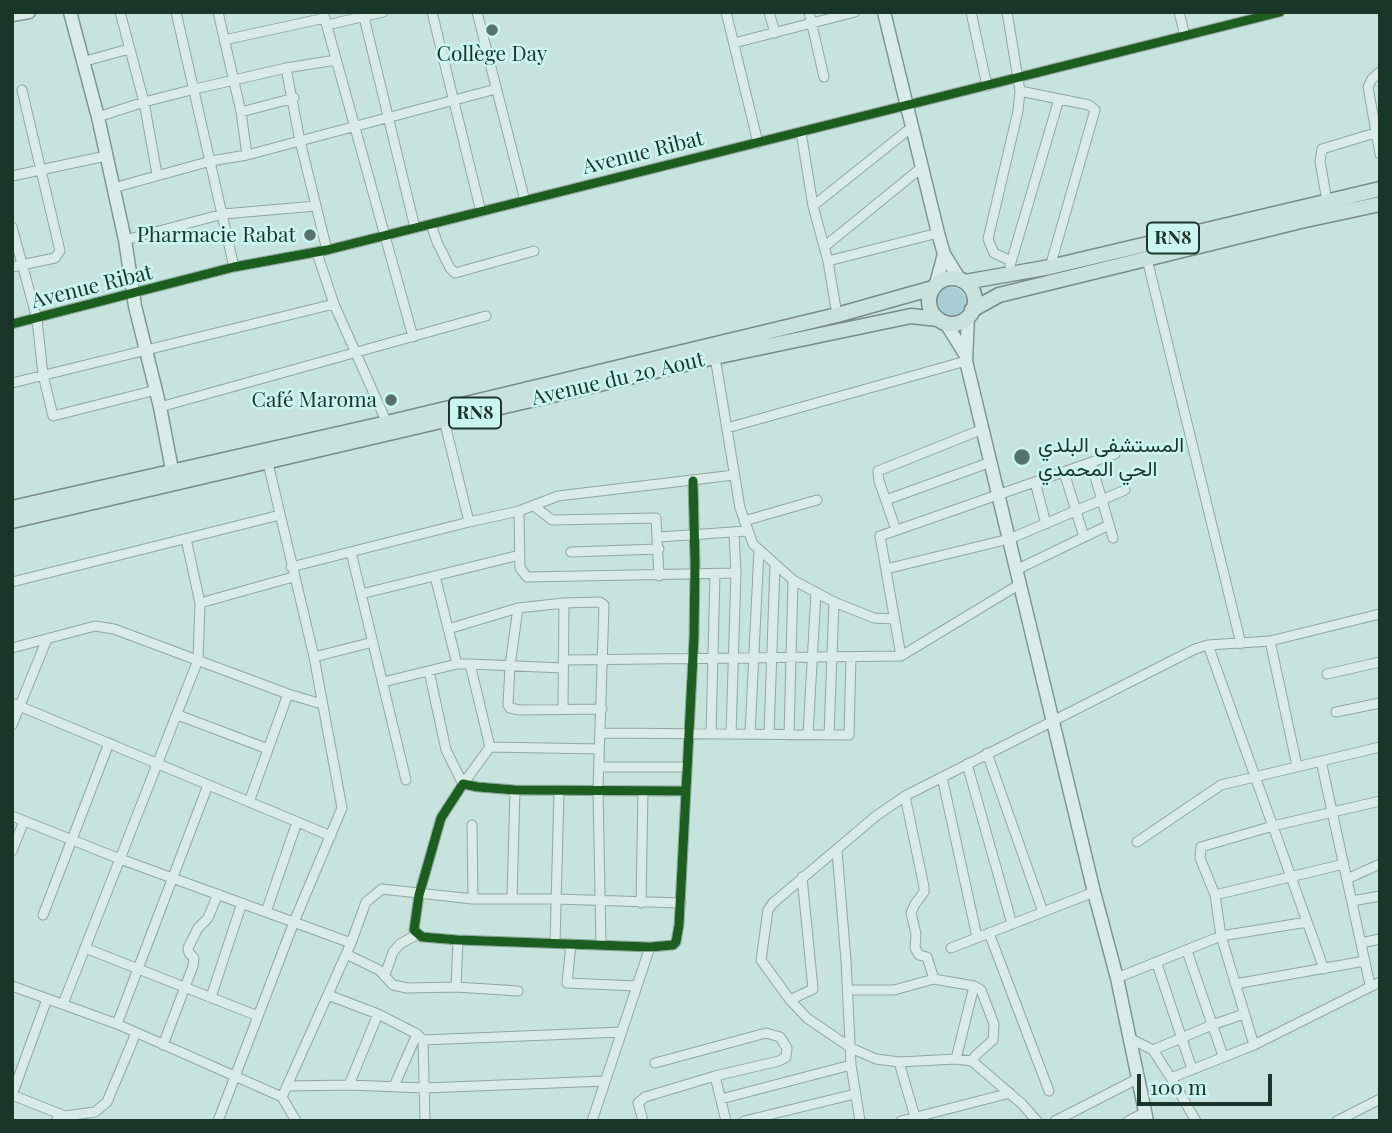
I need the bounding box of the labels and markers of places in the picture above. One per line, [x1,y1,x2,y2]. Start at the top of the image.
marker: Collège Day [484,22,500,38]
place label: Collège Day [437,41,547,67]
place label: Pharmacie Rabat [137,222,296,248]
marker: Pharmacie Rabat [302,227,318,243]
place label: Café Maroma [251,387,377,413]
marker: Café Maroma [383,392,399,408]
place label: المستشفى البلدي الحي المحمدي [1038,432,1184,482]
marker: المستشفى البلدي الحي المحمدي [1012,447,1032,467]

